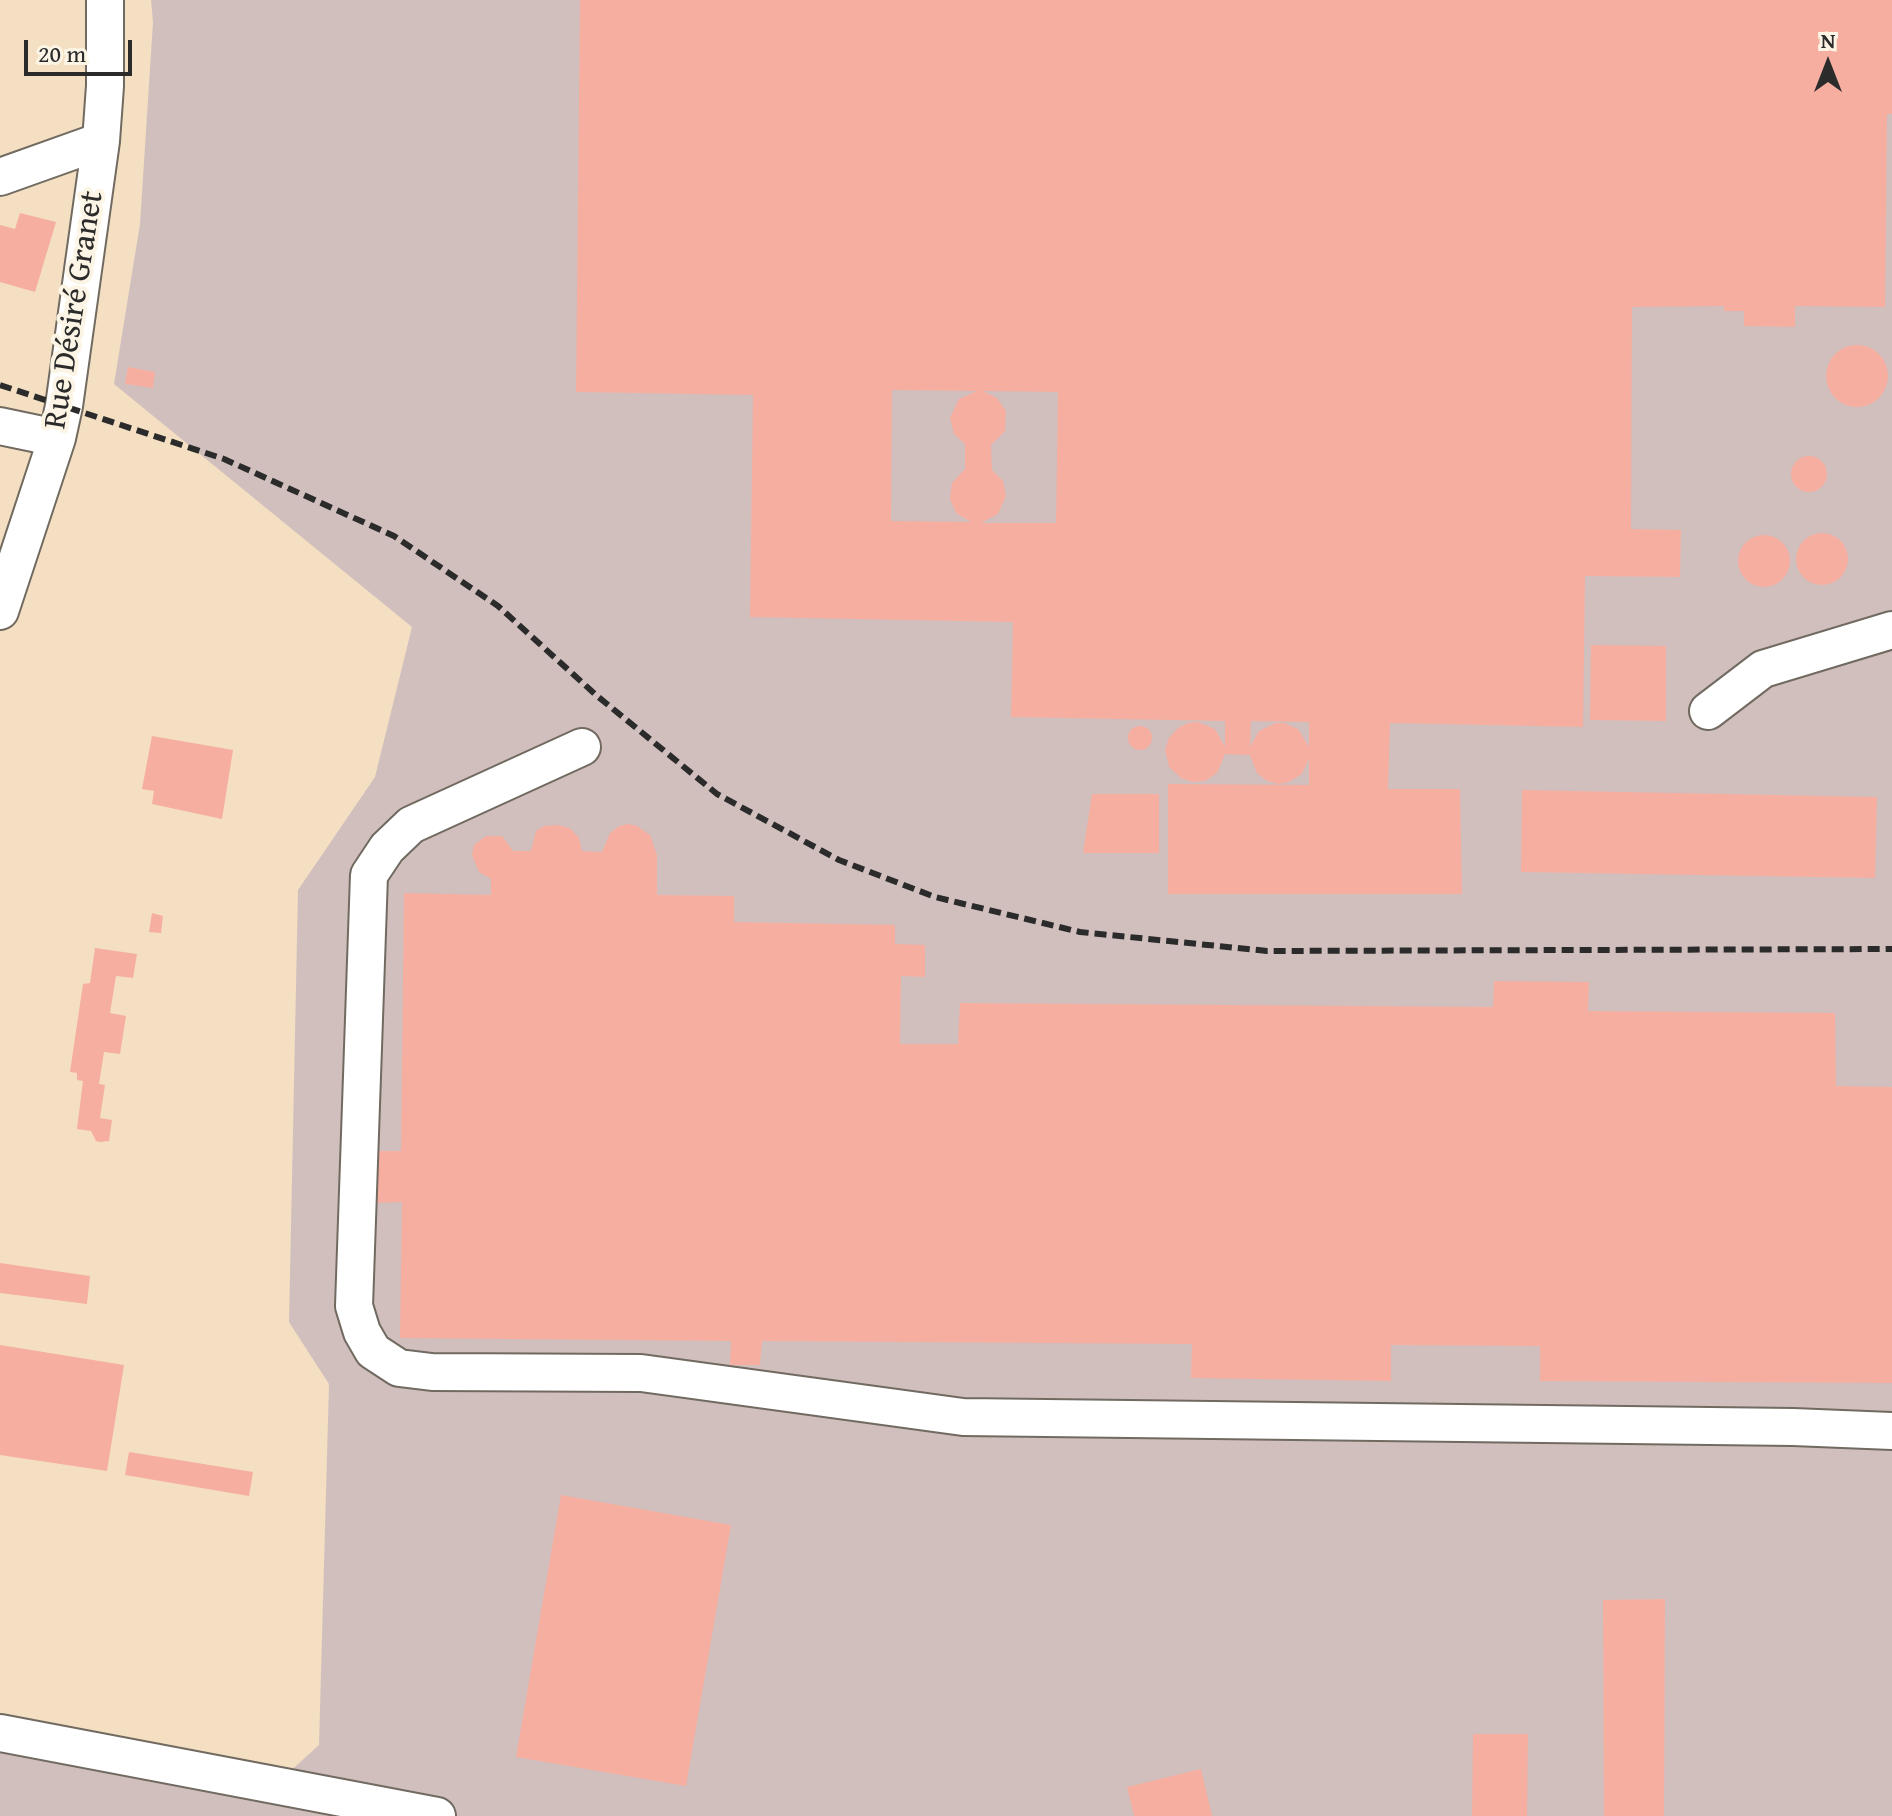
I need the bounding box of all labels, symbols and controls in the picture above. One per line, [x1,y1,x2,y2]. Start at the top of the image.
scale bar [28,24,136,74]
north arrow [1788,24,1868,104]
text: N [1821,24,1835,56]
text: 20 m [38,36,86,71]
street label: Rue Désiré Granet [37,188,113,432]

